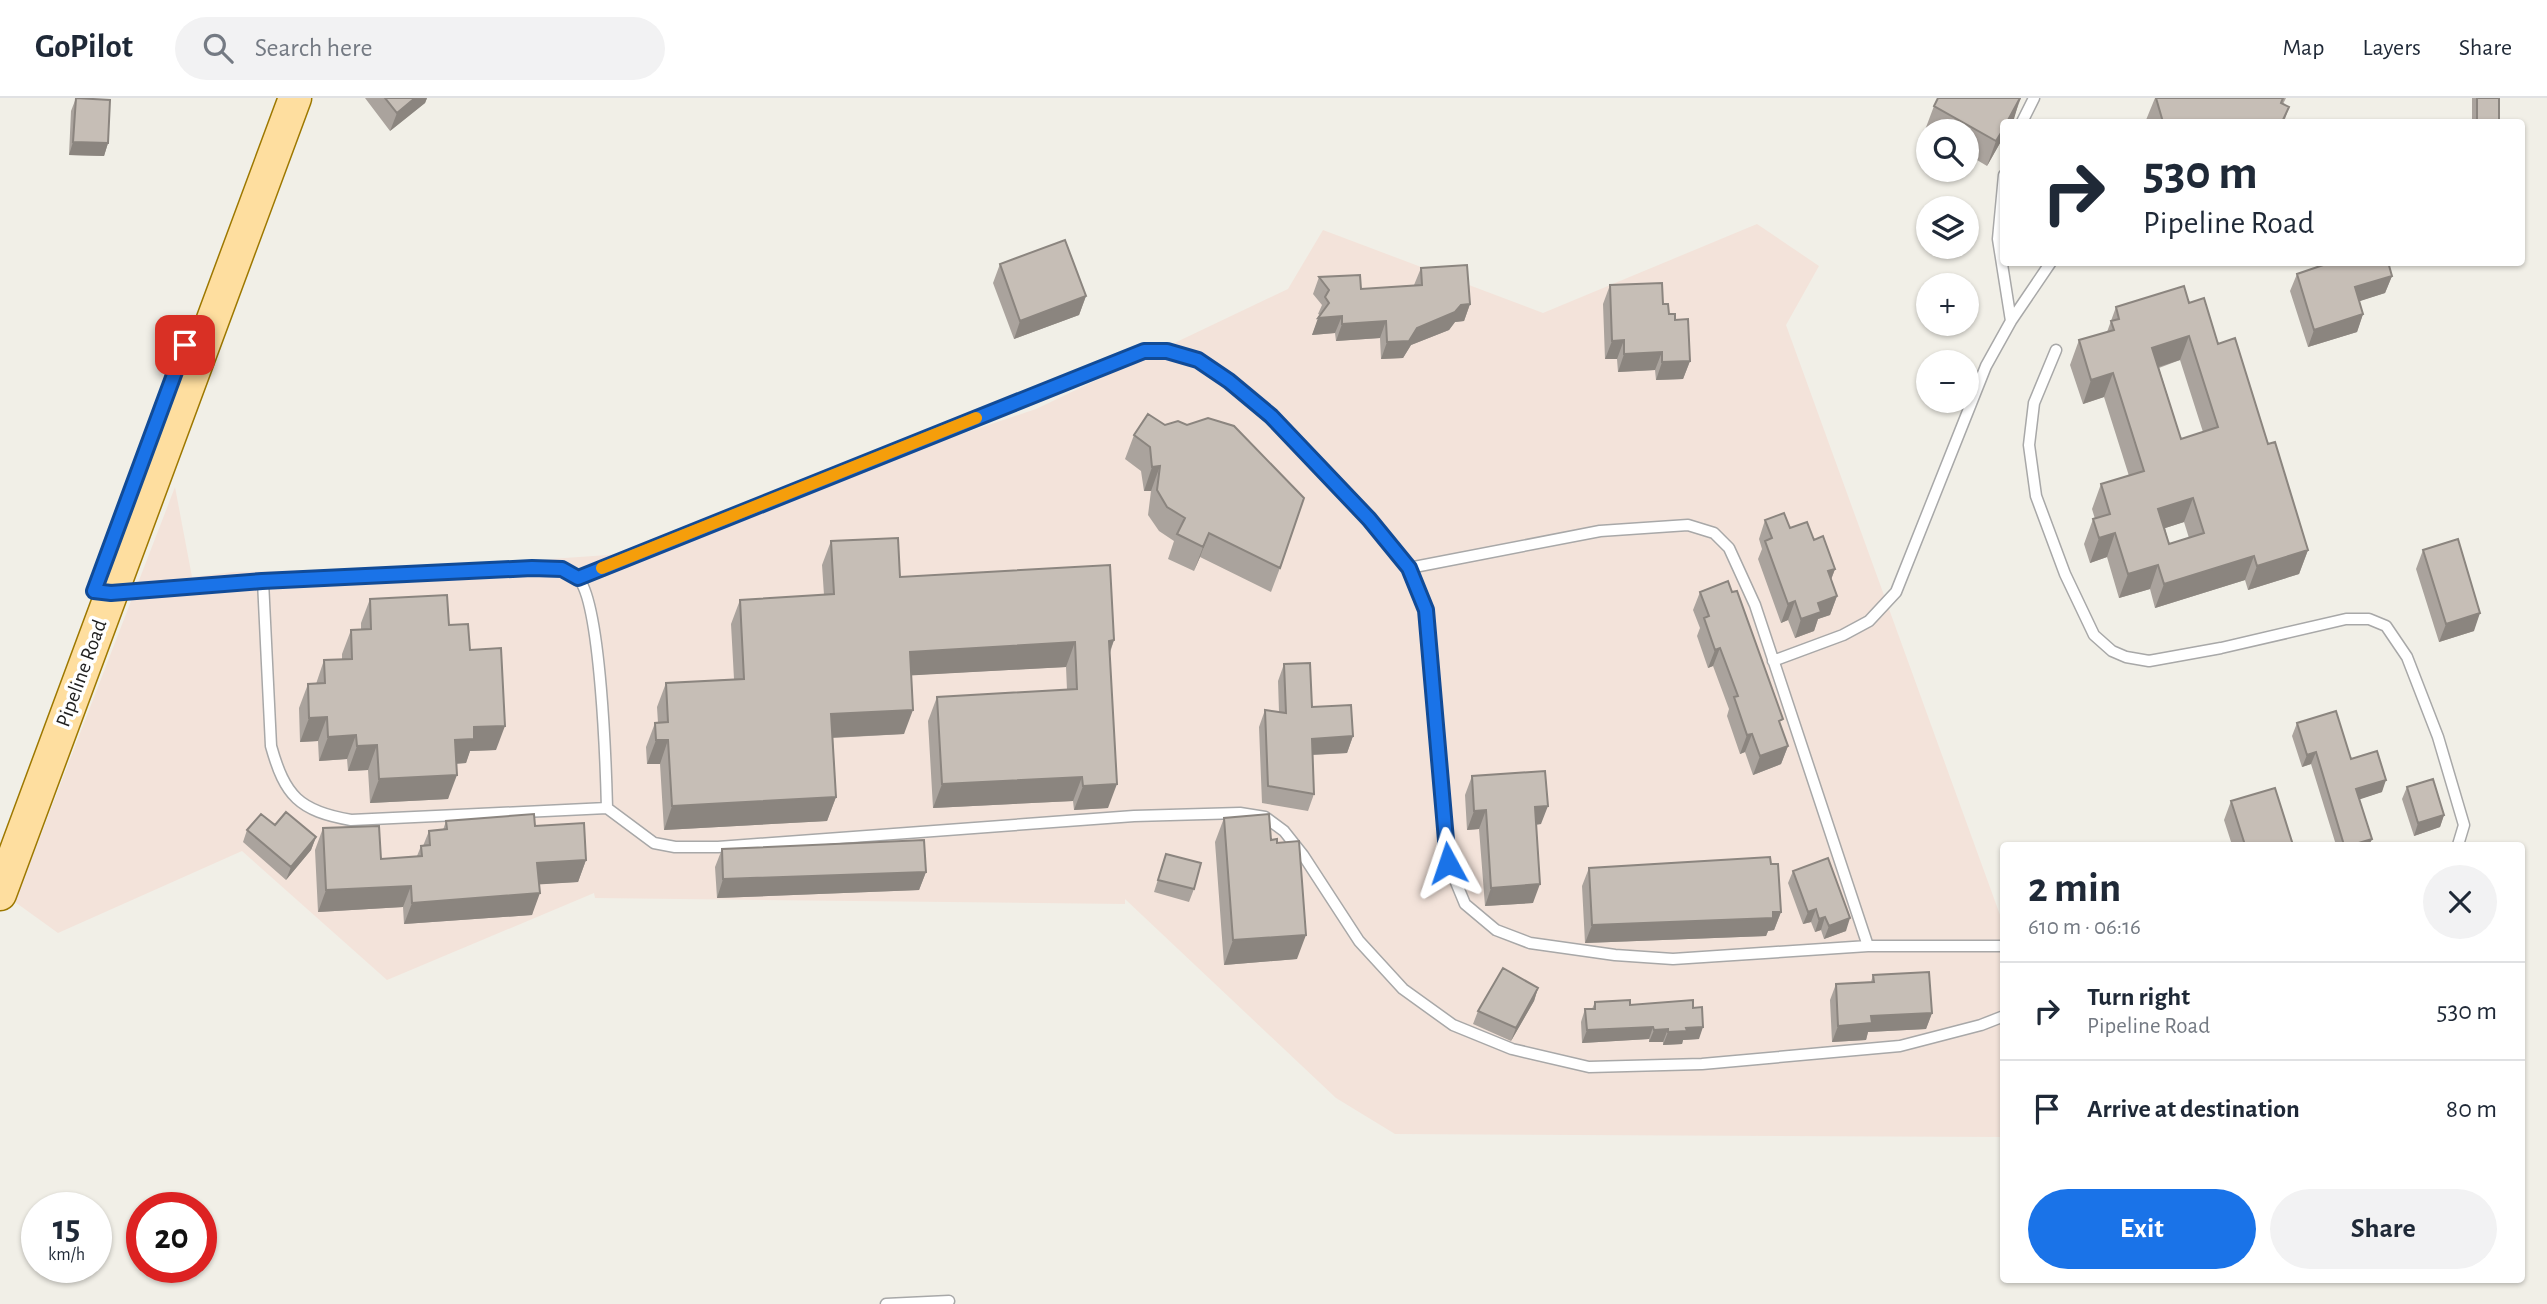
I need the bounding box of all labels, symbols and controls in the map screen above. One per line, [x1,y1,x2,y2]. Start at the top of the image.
search box [175,17,665,80]
icon: search [199,29,237,67]
text: GoPilot [35,31,133,64]
text: Search here [255,35,372,61]
text: Map [2282,36,2324,60]
text: Layers [2362,36,2421,60]
text: Share [2459,36,2512,60]
map controls [1916,119,1979,413]
button: search [1916,119,1979,182]
icon: right [2028,147,2119,238]
text: 530 m [2143,149,2258,198]
button: layers [1916,196,1979,259]
text: Pipeline Road [2143,207,2314,239]
button: + [1916,273,1979,336]
pin [155,315,215,375]
icon: arrive [166,326,204,364]
button: − [1916,350,1979,413]
street label: Pipeline Road [52,617,111,730]
position arrow [1411,826,1485,900]
button: close [2423,865,2497,939]
text: 2 min [2028,867,2121,909]
text: 610 m · 06:16 [2028,916,2141,939]
text: Turn right [2087,984,2190,1010]
icon: right [2028,992,2066,1030]
text: 530 m [2437,998,2497,1024]
text: Pipeline Road [2087,1015,2210,1038]
icon: arrive [2028,1090,2066,1128]
text: Arrive at destination [2087,1096,2300,1122]
text: 80 m [2446,1096,2497,1122]
button: Exit [2028,1189,2256,1269]
button: Share [2270,1189,2497,1269]
speed limit sign: 20 [126,1192,217,1283]
text: 15 [53,1211,80,1246]
text: km/h [48,1246,85,1264]

